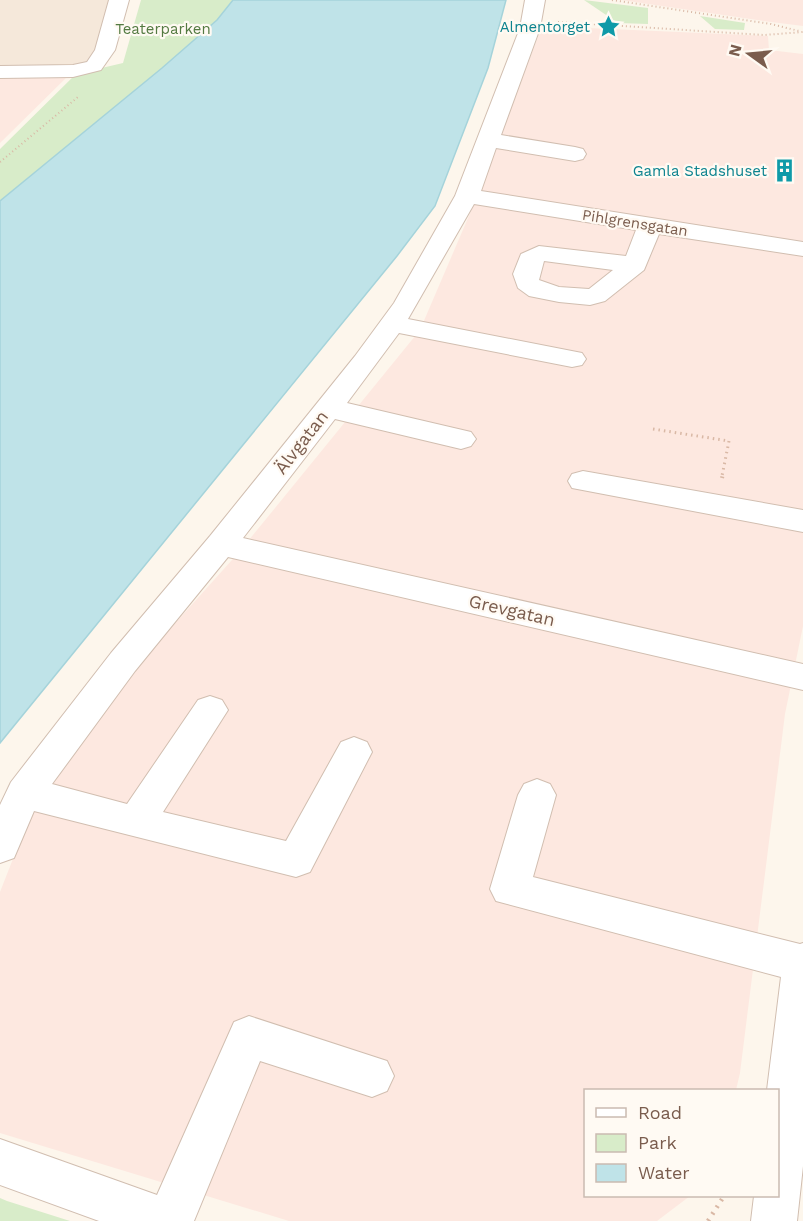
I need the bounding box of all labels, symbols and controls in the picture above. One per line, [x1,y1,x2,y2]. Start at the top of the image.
place icon: Almentorget [595,14,621,40]
place label: Almentorget [500,18,591,36]
park label: Teaterparken [115,20,211,38]
north arrow [719,24,779,84]
text: N [724,42,746,58]
building icon: Gamla Stadshuset [772,158,798,184]
place label: Gamla Stadshuset [633,162,768,180]
street label: Pihlgrensgatan [581,206,689,240]
street label: Älvgatan [270,406,332,478]
street label: Grevgatan [467,590,557,630]
legend [584,1089,779,1197]
text: Road [638,1102,682,1123]
text: Park [638,1132,677,1153]
text: Water [638,1162,690,1183]

